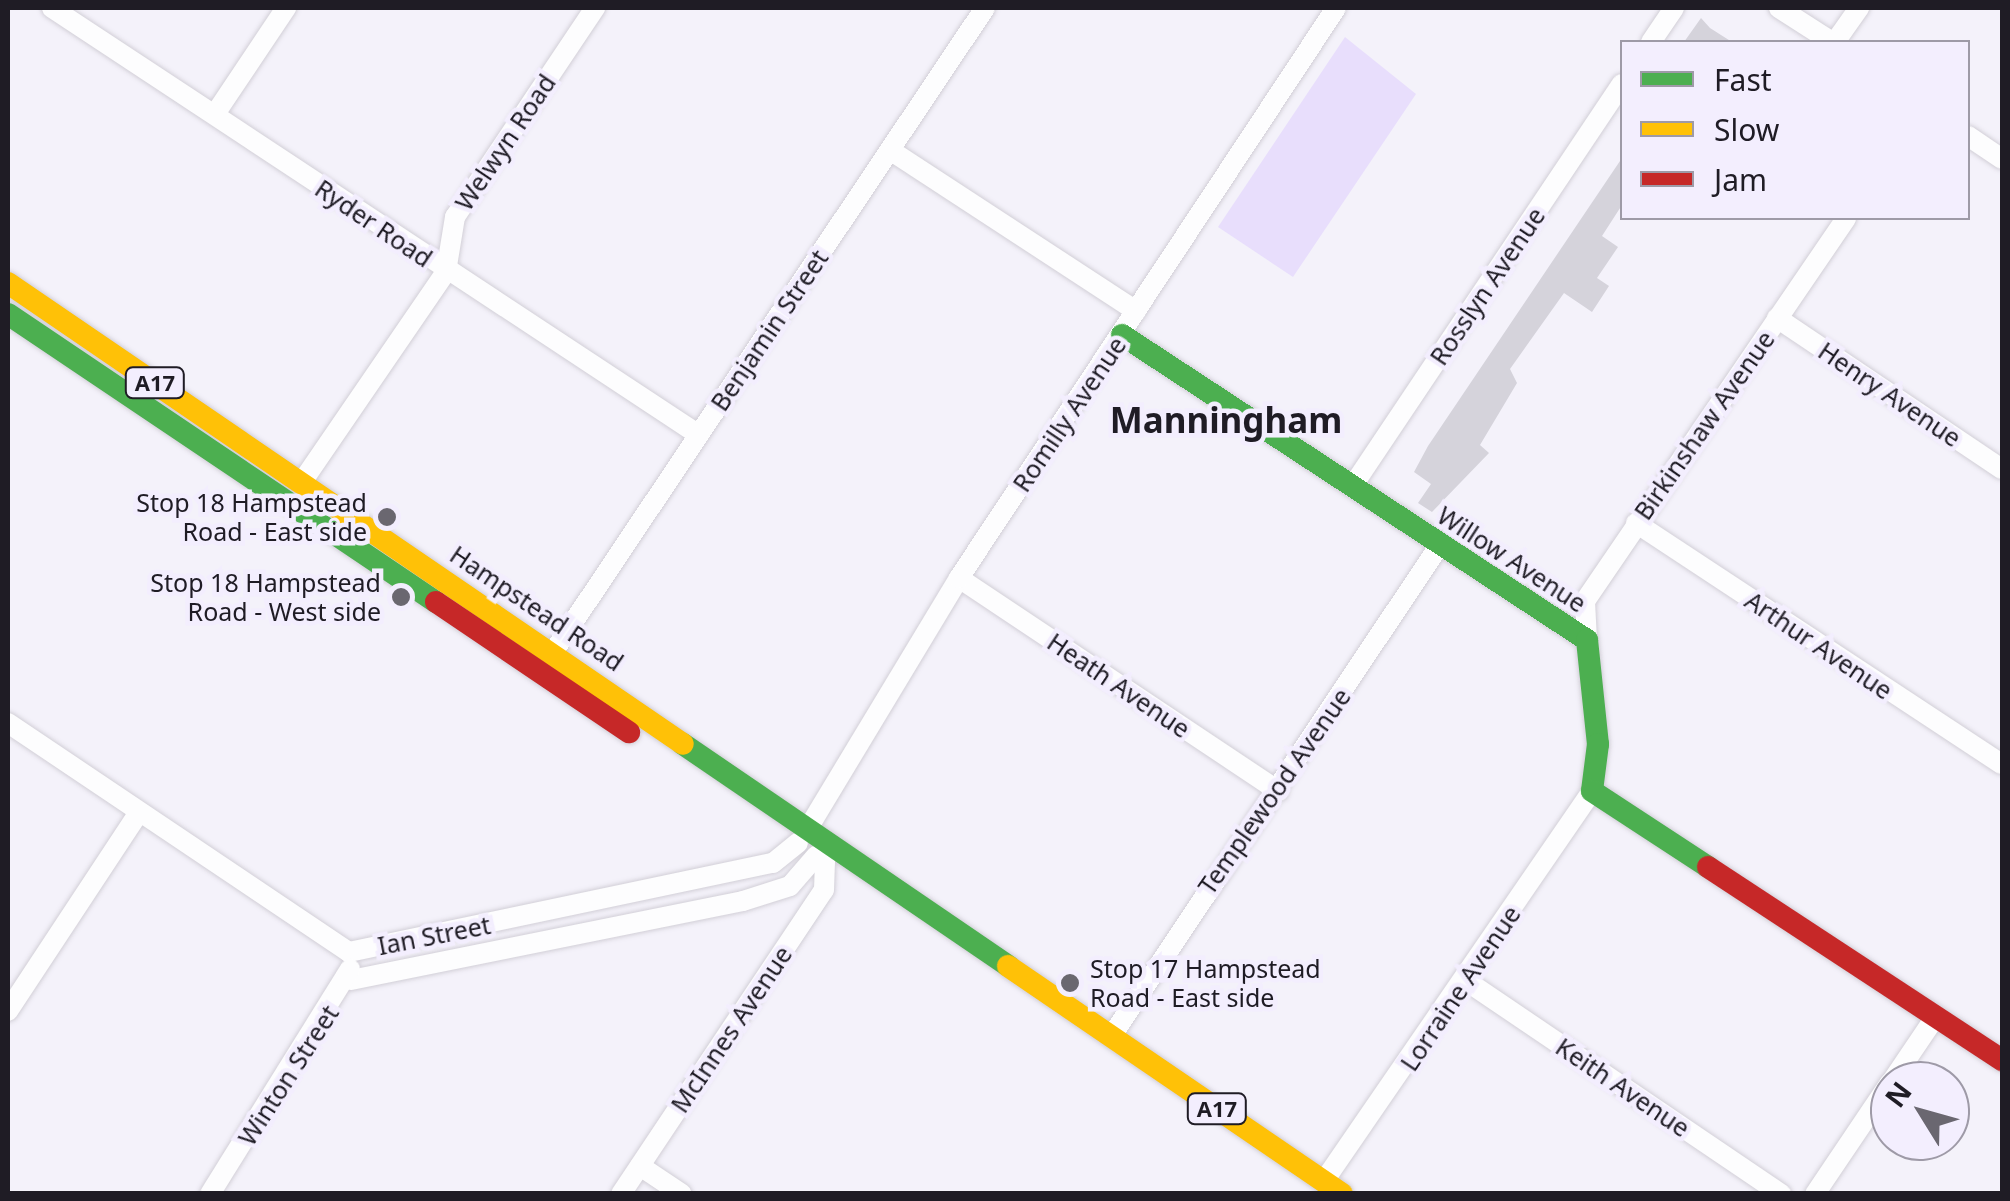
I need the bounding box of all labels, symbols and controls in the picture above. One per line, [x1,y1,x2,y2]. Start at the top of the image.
legend [1620,40,1970,220]
text: Fast [1714,59,1772,100]
street label: Welwyn Road [448,68,562,216]
text: Slow [1714,109,1779,150]
text: Jam [1714,159,1767,200]
street label: Ryder Road [310,173,438,273]
street label: Rosslyn Avenue [1423,202,1551,370]
street label: Benjamin Street [704,244,834,416]
street label: Birkinshaw Avenue [1628,325,1780,525]
street label: Romilly Avenue [1006,331,1132,497]
street label: Henry Avenue [1813,335,1967,453]
road number: A17 [122,366,188,400]
district label: Manningham [1110,399,1342,441]
place label: Stop 18 Hampstead Road - East side [136,488,367,547]
street label: Willow Avenue [1432,500,1592,618]
marker: Stop 18 Hampstead Road - East side [376,506,398,528]
street label: Hampstead Road [445,539,629,677]
place label: Stop 18 Hampstead Road - West side [150,568,381,627]
street label: Arthur Avenue [1740,585,1898,705]
marker: Stop 18 Hampstead Road - West side [390,586,412,608]
street label: Heath Avenue [1042,626,1196,744]
street label: Templewood Avenue [1192,682,1356,900]
street label: Lorraine Avenue [1394,900,1526,1076]
street label: Ian Street [375,909,493,961]
street label: McInnes Avenue [664,940,798,1118]
place label: Stop 17 Hampstead Road - East side [1090,954,1321,1013]
marker: Stop 17 Hampstead Road - East side [1059,972,1081,994]
street label: Winton Street [232,999,344,1151]
street label: Keith Avenue [1550,1031,1696,1143]
north arrow [1870,1061,1970,1161]
text: N [1876,1074,1920,1115]
road number: A17 [1184,1092,1250,1126]

